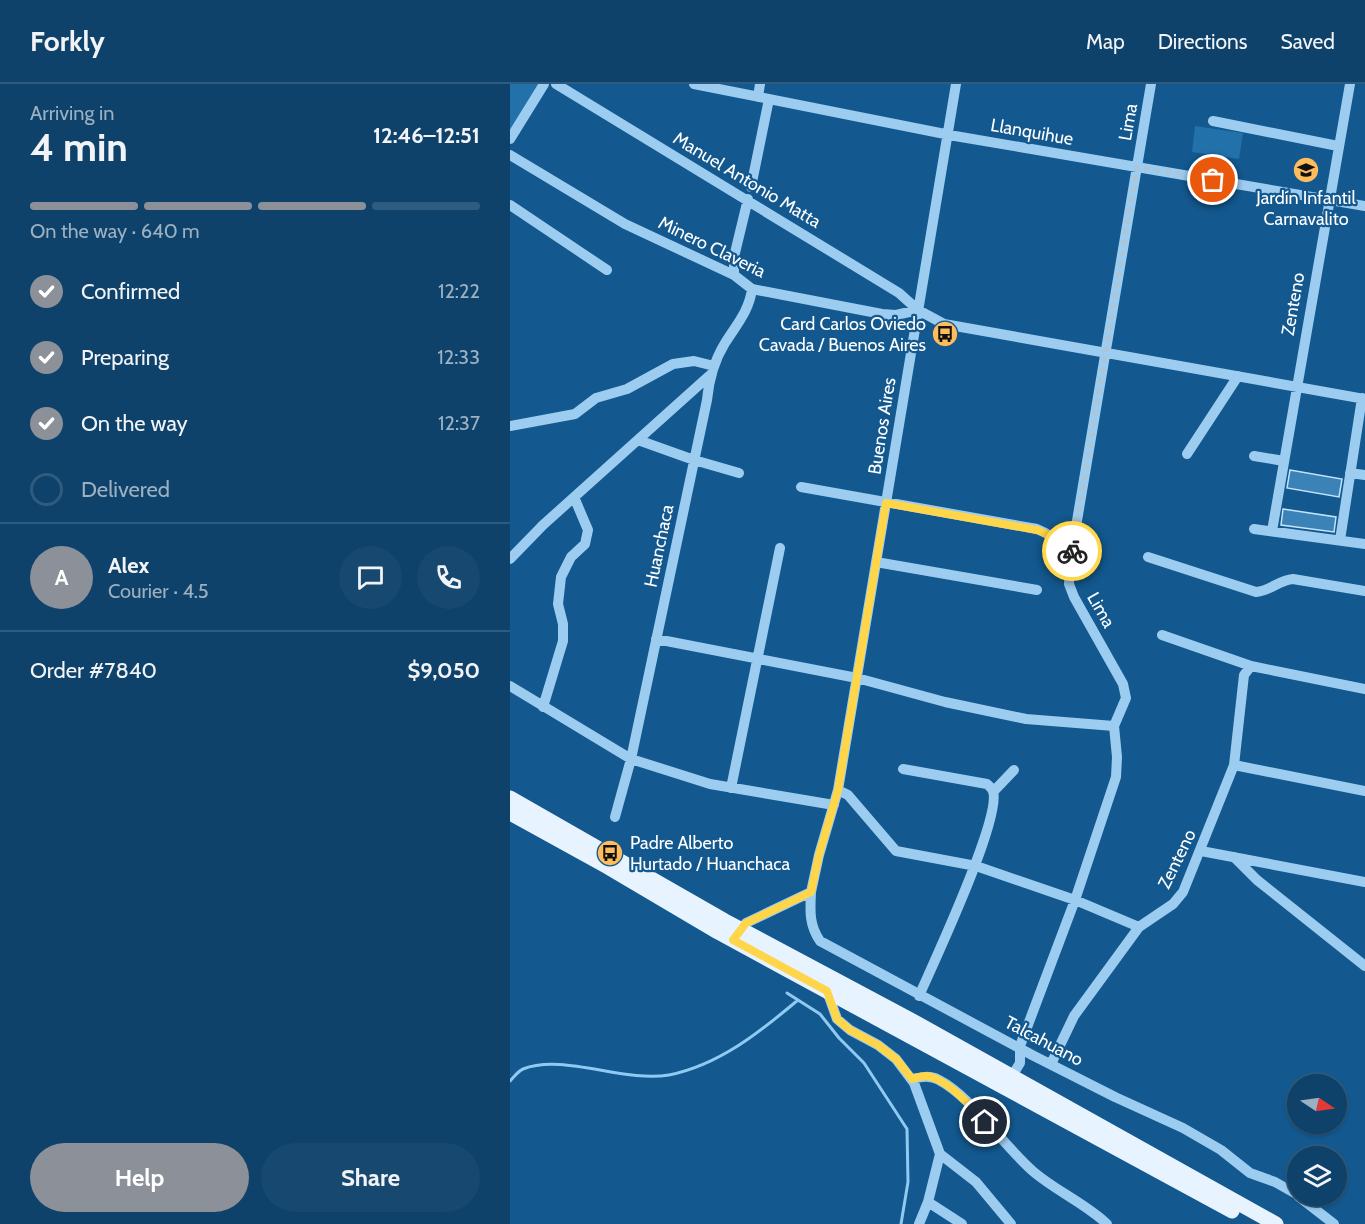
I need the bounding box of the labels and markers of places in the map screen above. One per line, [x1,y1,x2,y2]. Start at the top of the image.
pin [1187,154,1238,205]
school or university icon: Jardín Infantil Carnavalito [1291,155,1321,185]
place label: Jardín Infantil Carnavalito [1255,187,1356,230]
place label: Card Carlos Oviedo Cavada / Buenos Aires [759,313,926,356]
bus stop icon: Card Carlos Oviedo Cavada / Buenos Aires [930,319,960,349]
place label: Padre Alberto Hurtado / Huanchaca [630,832,791,875]
bus stop icon: Padre Alberto Hurtado / Huanchaca [595,838,625,868]
pin [959,1096,1010,1147]

